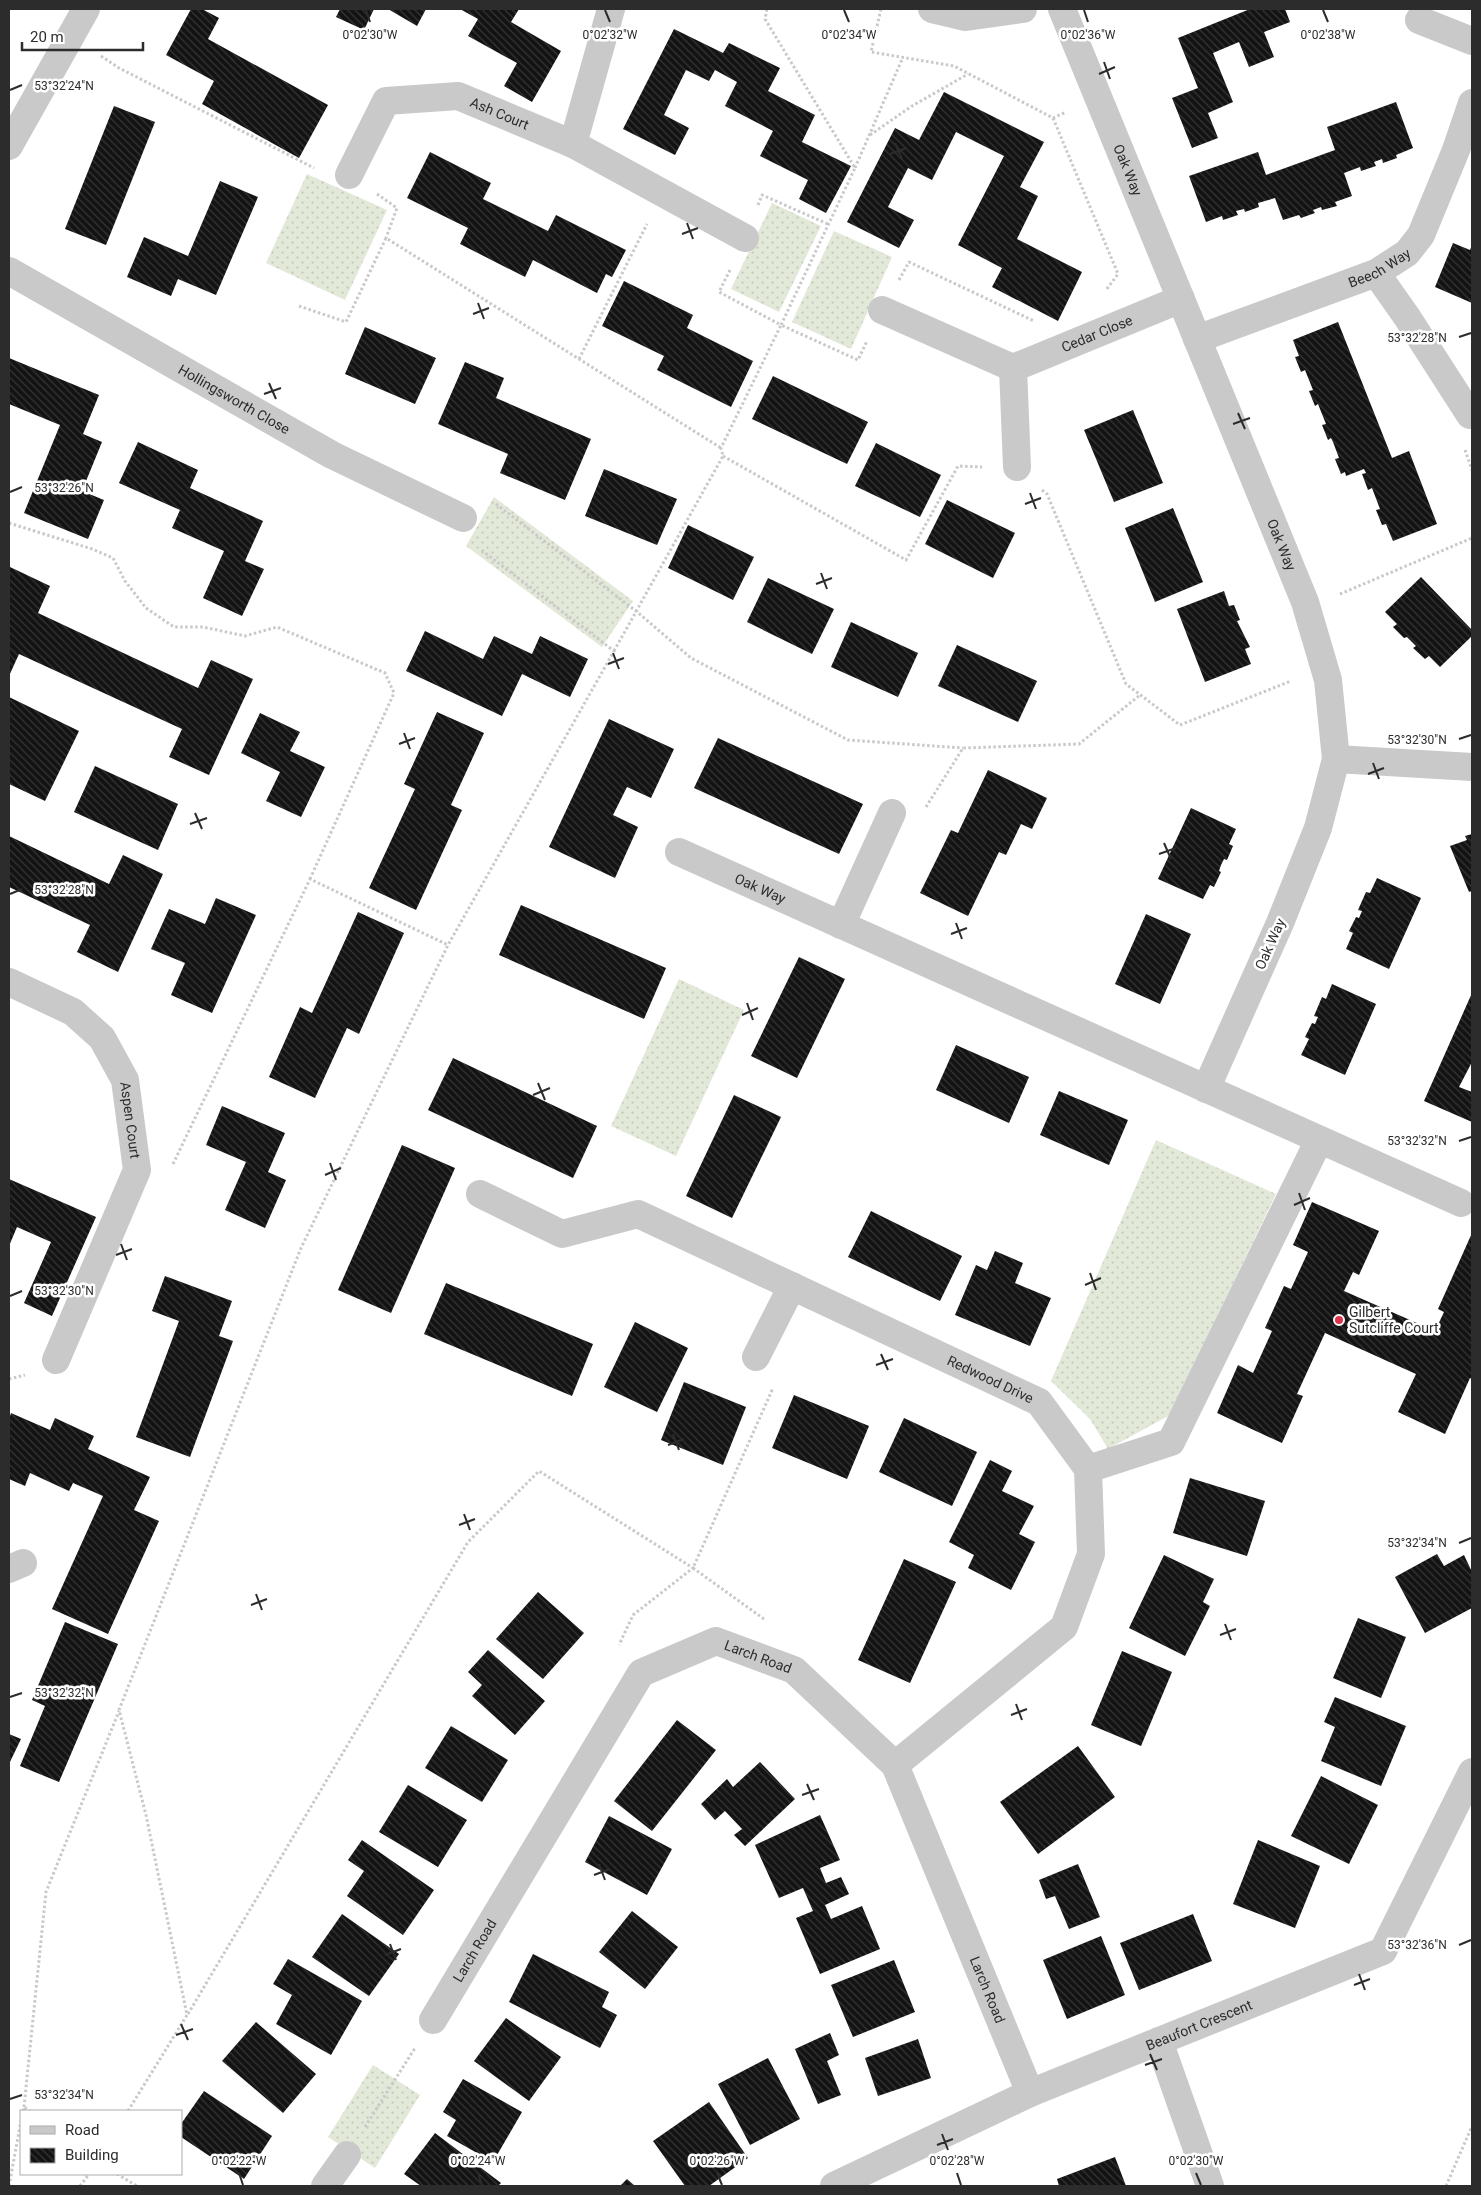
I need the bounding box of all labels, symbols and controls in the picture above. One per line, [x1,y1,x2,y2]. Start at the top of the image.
scale bar [22,20,144,52]
text: 20 m [30,28,64,46]
text: 0°02'30"W [343,28,398,42]
text: 0°02'32"W [583,28,638,42]
text: 0°02'34"W [822,28,877,42]
text: 0°02'36"W [1061,28,1116,42]
text: 0°02'38"W [1301,28,1356,42]
text: 53°32'24"N [34,79,94,93]
street label: Ash Court [468,94,532,133]
street label: Oak Way [1110,142,1146,198]
street label: Beech Way [1346,245,1414,291]
street label: Cedar Close [1059,312,1135,355]
text: 53°32'28"N [1387,331,1447,345]
street label: Hollingsworth Close [176,361,293,437]
text: 53°32'26"N [34,481,94,495]
street label: Oak Way [1264,517,1299,573]
text: 53°32'30"N [1387,733,1447,747]
street label: Oak Way [732,870,789,907]
text: 53°32'28"N [34,883,94,897]
street label: Oak Way [1252,916,1288,972]
street label: Aspen Court [117,1081,143,1160]
text: 53°32'32"N [1387,1134,1447,1148]
text: 53°32'30"N [34,1284,94,1298]
place label: Gilbert Sutcliffe Court [1349,1304,1439,1336]
marker: Gilbert Sutcliffe Court [1333,1314,1345,1326]
street label: Redwood Drive [945,1352,1036,1406]
text: 53°32'34"N [1387,1536,1447,1550]
street label: Larch Road [722,1637,794,1676]
text: 53°32'32"N [34,1686,94,1700]
street label: Larch Road [450,1916,500,1985]
text: 53°32'36"N [1387,1938,1447,1952]
street label: Larch Road [967,1954,1008,2025]
street label: Beaufort Crescent [1143,1996,1255,2054]
text: 53°32'34"N [34,2088,94,2102]
legend [20,2110,182,2175]
text: Road [65,2121,99,2139]
text: Building [65,2146,119,2164]
text: 0°02'22"W [212,2154,267,2168]
text: 0°02'24"W [451,2154,506,2168]
text: 0°02'26"W [690,2154,745,2168]
text: 0°02'28"W [930,2154,985,2168]
text: 0°02'30"W [1169,2154,1224,2168]

